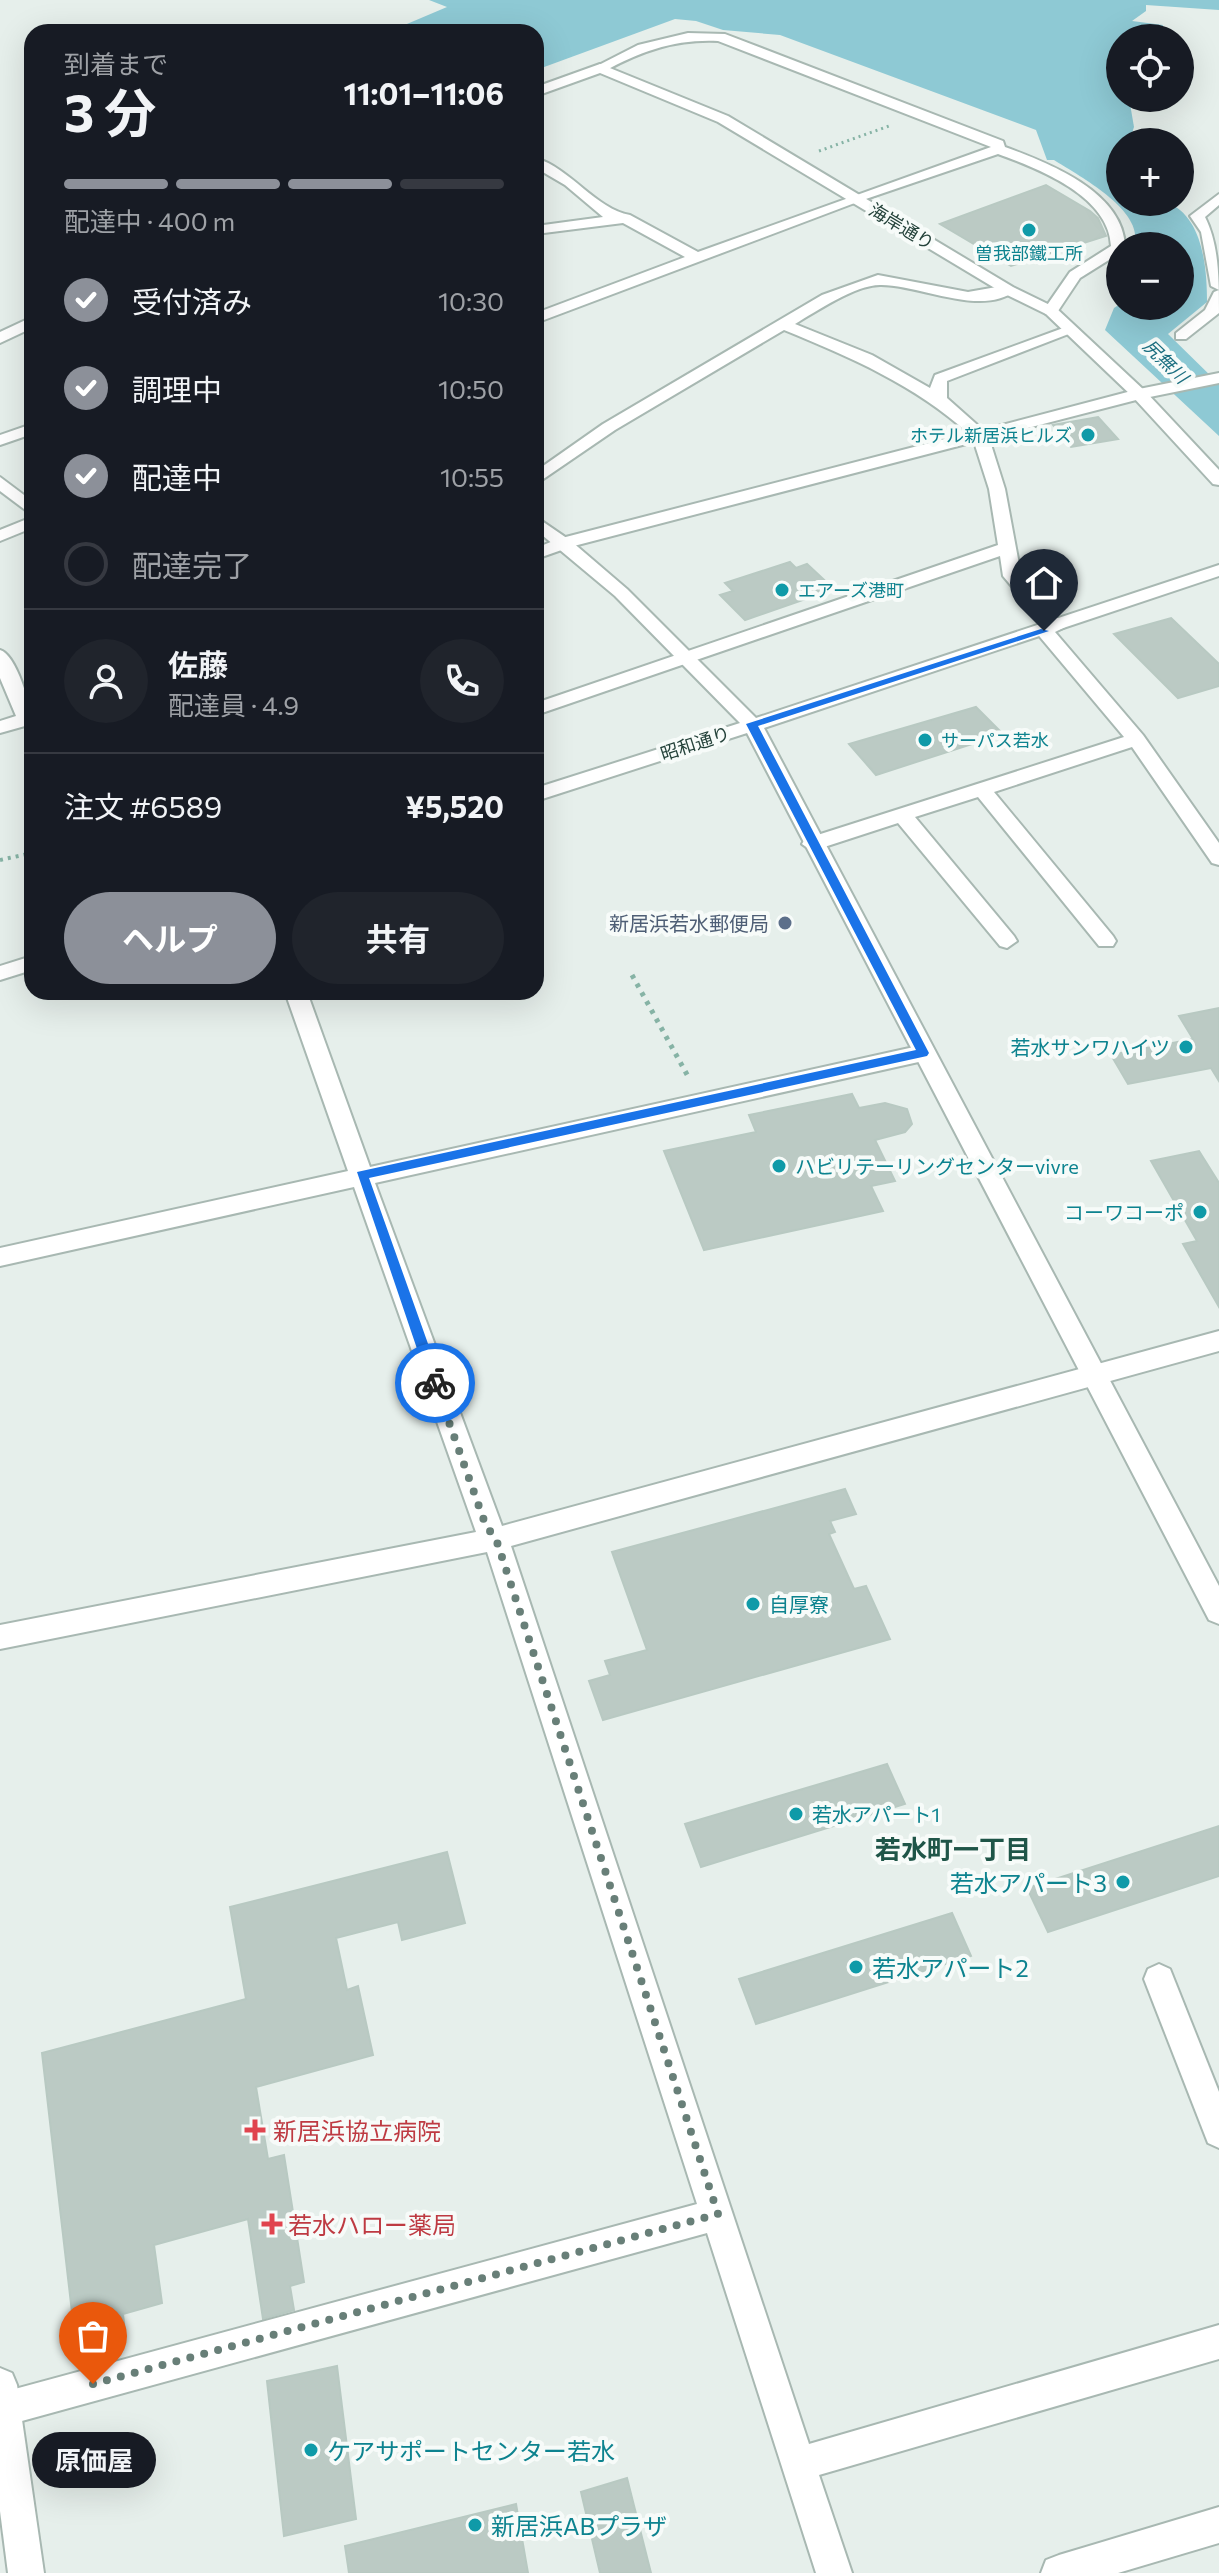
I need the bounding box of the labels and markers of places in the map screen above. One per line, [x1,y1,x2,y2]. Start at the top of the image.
marker: 曽我部鐵工所 [1020,221,1038,239]
place label: 曽我部鐵工所 [975,242,1083,264]
place label: ホテル新居浜ヒルズ [910,424,1072,446]
marker: ホテル新居浜ヒルズ [1079,426,1097,444]
pin [1010,549,1078,631]
place label: エアーズ港町 [798,579,904,601]
marker: エアーズ港町 [773,581,791,599]
place label: サーパス若水 [941,729,1049,751]
marker: サーパス若水 [916,731,934,749]
place label: 新居浜若水郵便局 [609,911,769,935]
marker: 新居浜若水郵便局 [776,914,794,932]
place label: 若水サンワハイツ [1011,1035,1170,1059]
marker: 若水サンワハイツ [1177,1038,1195,1056]
place label: ハビリテーリングセンターvivre [795,1154,1079,1178]
marker: ハビリテーリングセンターvivre [770,1157,788,1175]
place label: コーワコーポ [1064,1200,1184,1224]
marker: コーワコーポ [1191,1203,1209,1221]
place label: 自厚寮 [769,1592,829,1616]
marker: 自厚寮 [744,1595,762,1613]
place label: 若水アパート1 [812,1802,940,1826]
marker: 若水アパート1 [787,1805,805,1823]
place label: 若水アパート3 [950,1868,1107,1897]
marker: 若水アパート3 [1114,1873,1132,1891]
place label: 若水アパート2 [872,1953,1029,1982]
marker: 若水アパート2 [847,1958,865,1976]
place label: 新居浜協立病院 [273,2116,441,2145]
marker: 新居浜協立病院 [244,2119,266,2141]
place label: 若水ハロー薬局 [288,2210,456,2239]
marker: 若水ハロー薬局 [263,2215,281,2233]
pin [59,2302,127,2384]
callout: 原価屋 [31,2432,155,2488]
place label: ケアサポートセンター若水 [327,2436,615,2465]
marker: ケアサポートセンター若水 [302,2441,320,2459]
place label: 新居浜ABプラザ [491,2511,667,2540]
marker: 新居浜ABプラザ [466,2516,484,2534]

